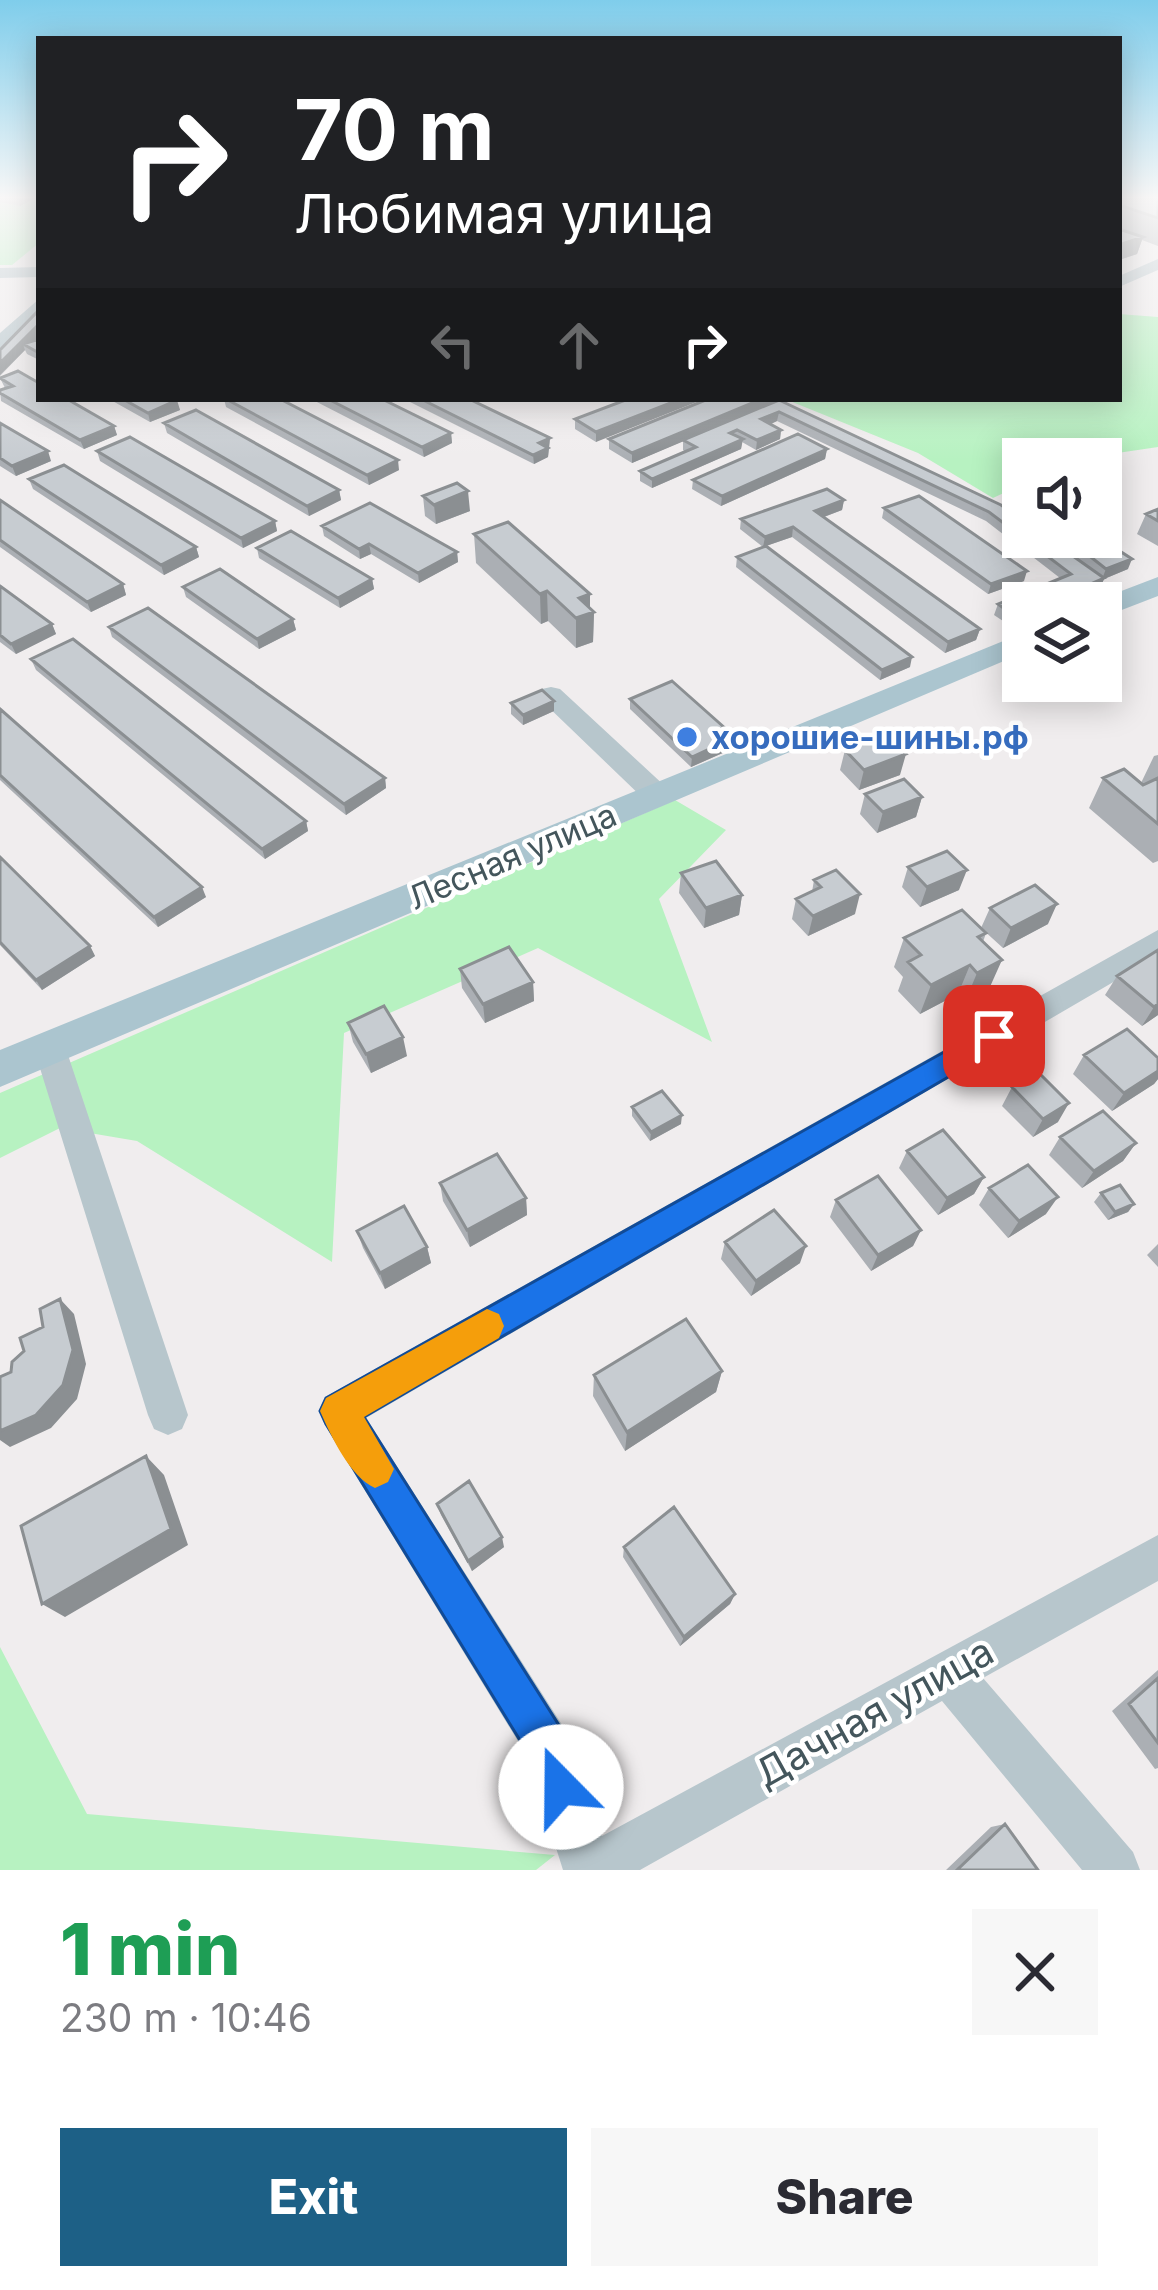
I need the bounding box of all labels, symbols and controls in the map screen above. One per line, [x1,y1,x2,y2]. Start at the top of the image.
text: 70 m [294,79,495,180]
icon: right [96,84,252,240]
text: Любимая улица [294,181,714,246]
icon: left [420,312,486,378]
icon: ahead [546,312,612,378]
icon: right [672,312,738,378]
map controls [1002,438,1122,702]
button: sound [1002,438,1122,558]
button: layers [1002,582,1122,702]
place label: хорошие-шины.рф [711,717,1029,757]
marker: хорошие-шины.рф [674,724,700,750]
street label: Лесная улица [402,794,622,918]
pin [943,985,1045,1087]
icon: arrive [961,1003,1027,1069]
street label: Дачная улица [747,1627,1001,1796]
position arrow [498,1724,624,1850]
text: 1 min [60,1905,240,1992]
button: close [972,1909,1098,2035]
text: 230 m · 10:46 [60,1994,312,2041]
button: Exit [60,2128,567,2266]
button: Share [591,2128,1098,2266]

